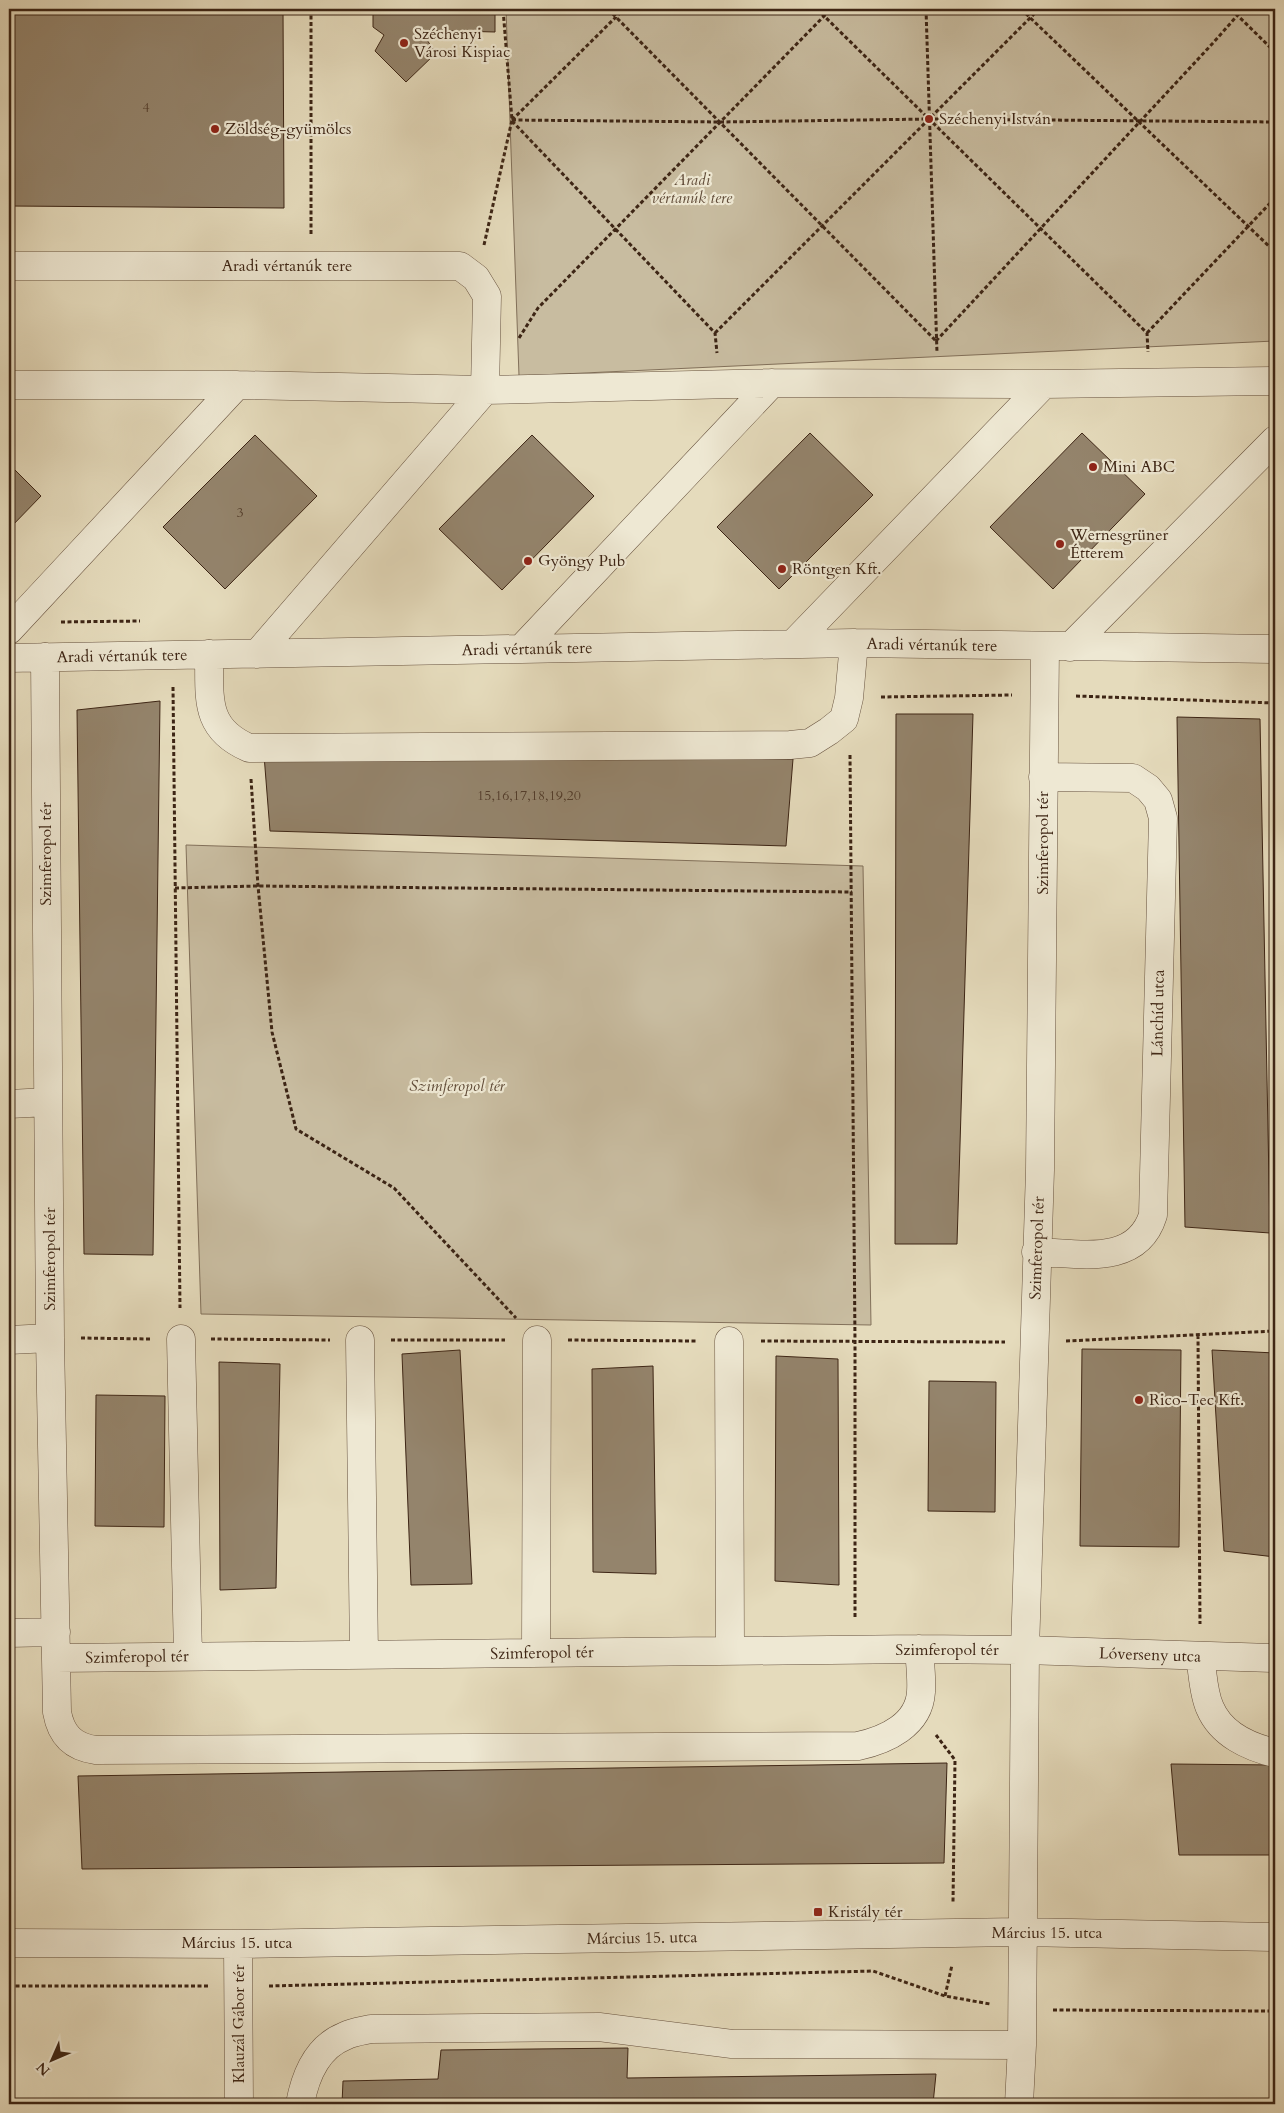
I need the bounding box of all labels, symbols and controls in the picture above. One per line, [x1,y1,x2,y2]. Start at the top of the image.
place label: Széchenyi Városi Kispiac [414,23,510,63]
marker: Széchenyi Városi Kispiac [398,37,410,49]
house number: 4 [142,98,150,117]
place label: Széchenyi István [939,108,1051,130]
marker: Széchenyi István [923,113,935,125]
place label: Zöldség-gyümölcs [225,118,351,140]
marker: Zöldség-gyümölcs [209,123,221,135]
park label: Aradi vértanúk tere [652,169,733,209]
street label: Aradi vértanúk tere [222,255,352,277]
place label: Mini ABC [1103,456,1175,478]
marker: Mini ABC [1087,461,1099,473]
house number: 3 [236,503,244,522]
place label: Wernesgrüner Étterem [1069,524,1168,564]
marker: Wernesgrüner Étterem [1054,538,1066,550]
place label: Gyöngy Pub [538,550,625,572]
marker: Gyöngy Pub [522,555,534,567]
place label: Röntgen Kft. [792,558,881,580]
marker: Röntgen Kft. [776,563,788,575]
street label: Aradi vértanúk tere [866,633,998,657]
street label: Aradi vértanúk tere [461,637,593,661]
street label: Aradi vértanúk tere [56,644,188,668]
house number: 15,16,17,18,19,20 [477,786,581,805]
street label: Szimferopol tér [1032,791,1054,895]
street label: Szimferopol tér [35,802,57,906]
street label: Lánchíd utca [1146,969,1170,1057]
park label: Szimferopol tér [409,1075,506,1097]
street label: Szimferopol tér [1024,1196,1050,1300]
street label: Szimferopol tér [39,1207,61,1311]
place label: Rico-Tec Kft. [1149,1389,1244,1411]
marker: Rico-Tec Kft. [1133,1394,1145,1406]
street label: Szimferopol tér [895,1639,999,1661]
street label: Szimferopol tér [490,1641,594,1665]
street label: Lóverseny utca [1099,1642,1201,1668]
street label: Szimferopol tér [85,1645,189,1669]
place label: Kristály tér [828,1901,903,1923]
marker: Kristály tér [812,1906,824,1918]
street label: Március 15. utca [992,1922,1103,1944]
street label: Március 15. utca [586,1926,698,1950]
street label: Március 15. utca [182,1932,293,1954]
street label: Klauzál Gábor tér [228,1964,250,2084]
north arrow [28,2036,78,2086]
text: N [32,2058,54,2080]

